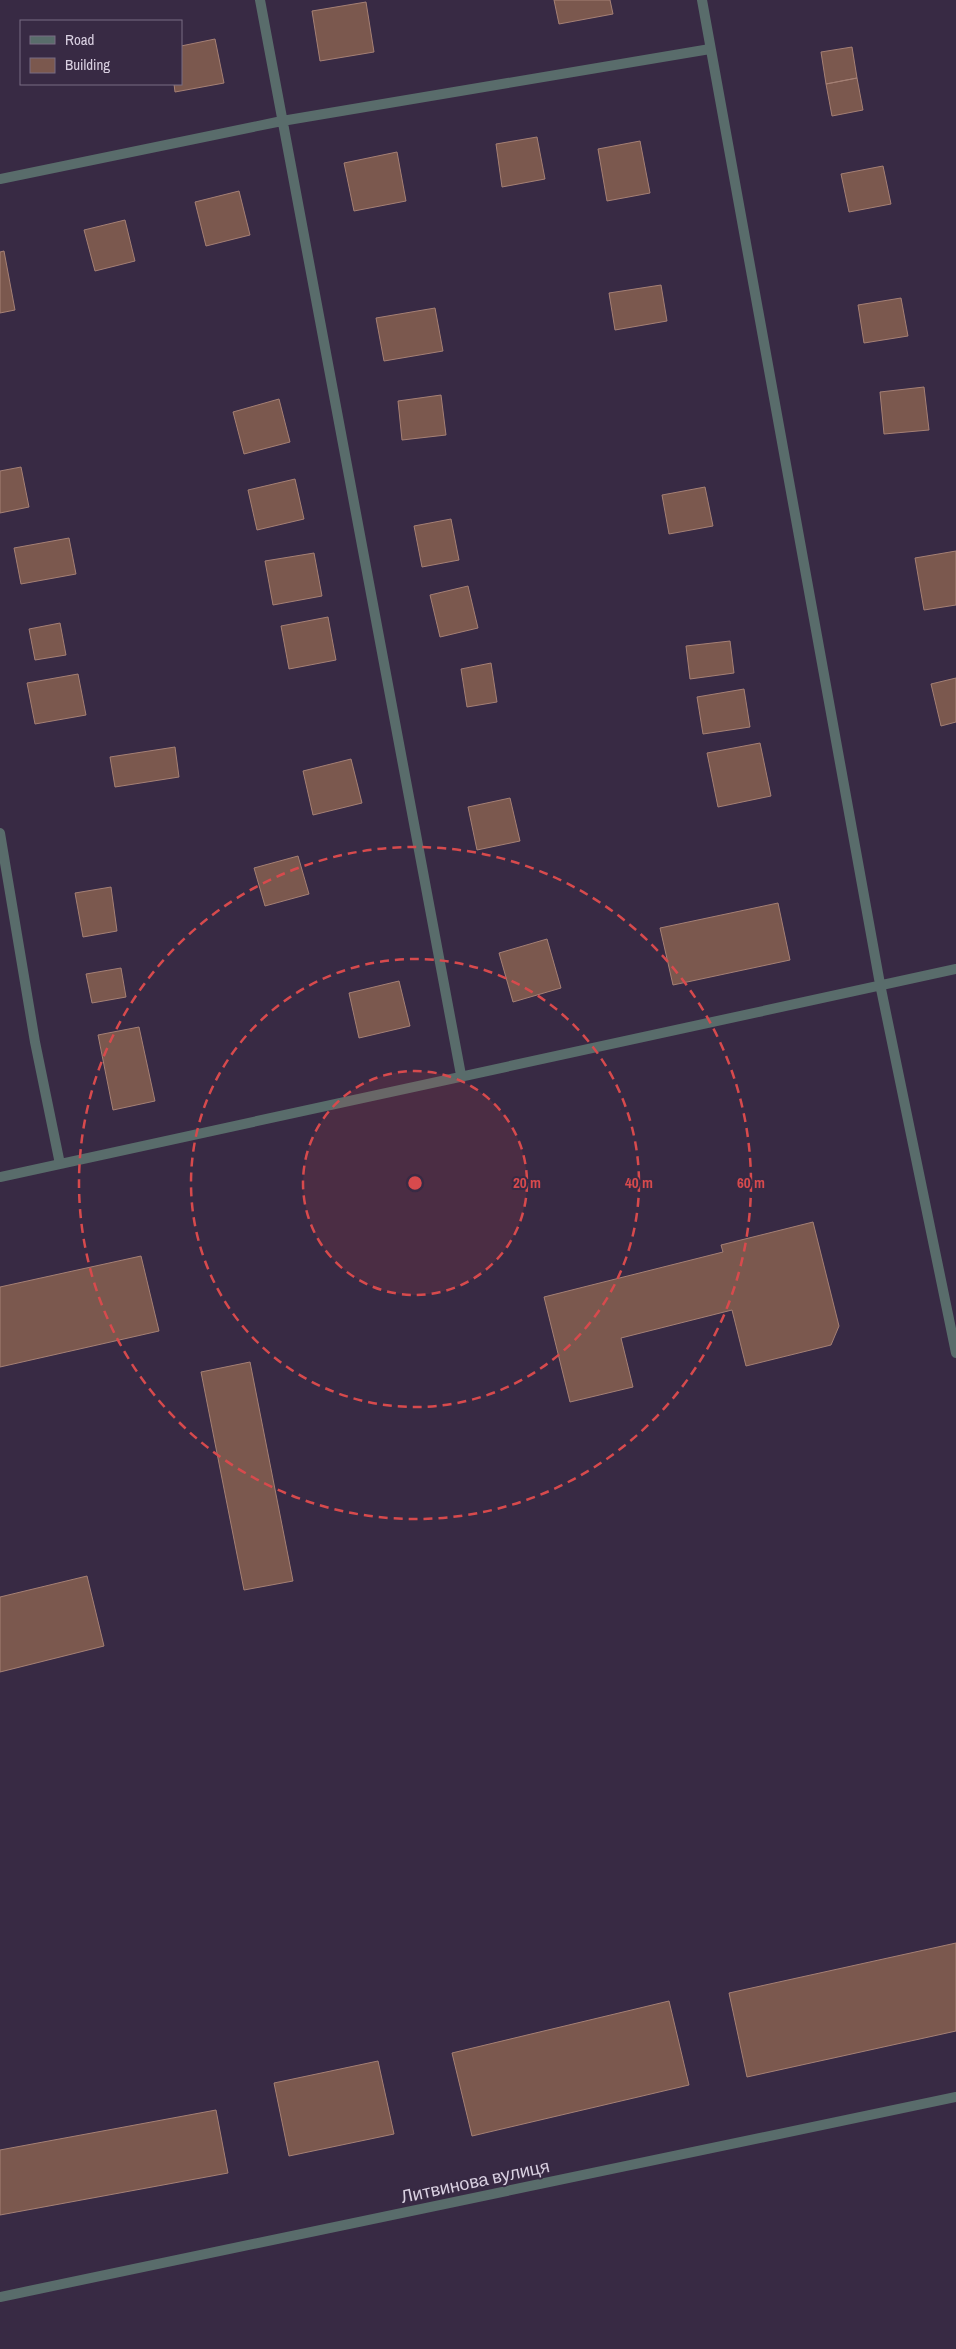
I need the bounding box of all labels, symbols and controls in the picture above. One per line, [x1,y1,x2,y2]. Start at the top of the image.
legend [20,20,182,85]
text: Road [65,29,94,50]
text: Building [65,54,110,75]
text: 20 m [513,1172,541,1193]
text: 40 m [625,1172,653,1193]
text: 60 m [737,1172,765,1193]
centre of rings [406,1174,424,1192]
street label: Литвинова вулиця [398,2153,552,2209]

